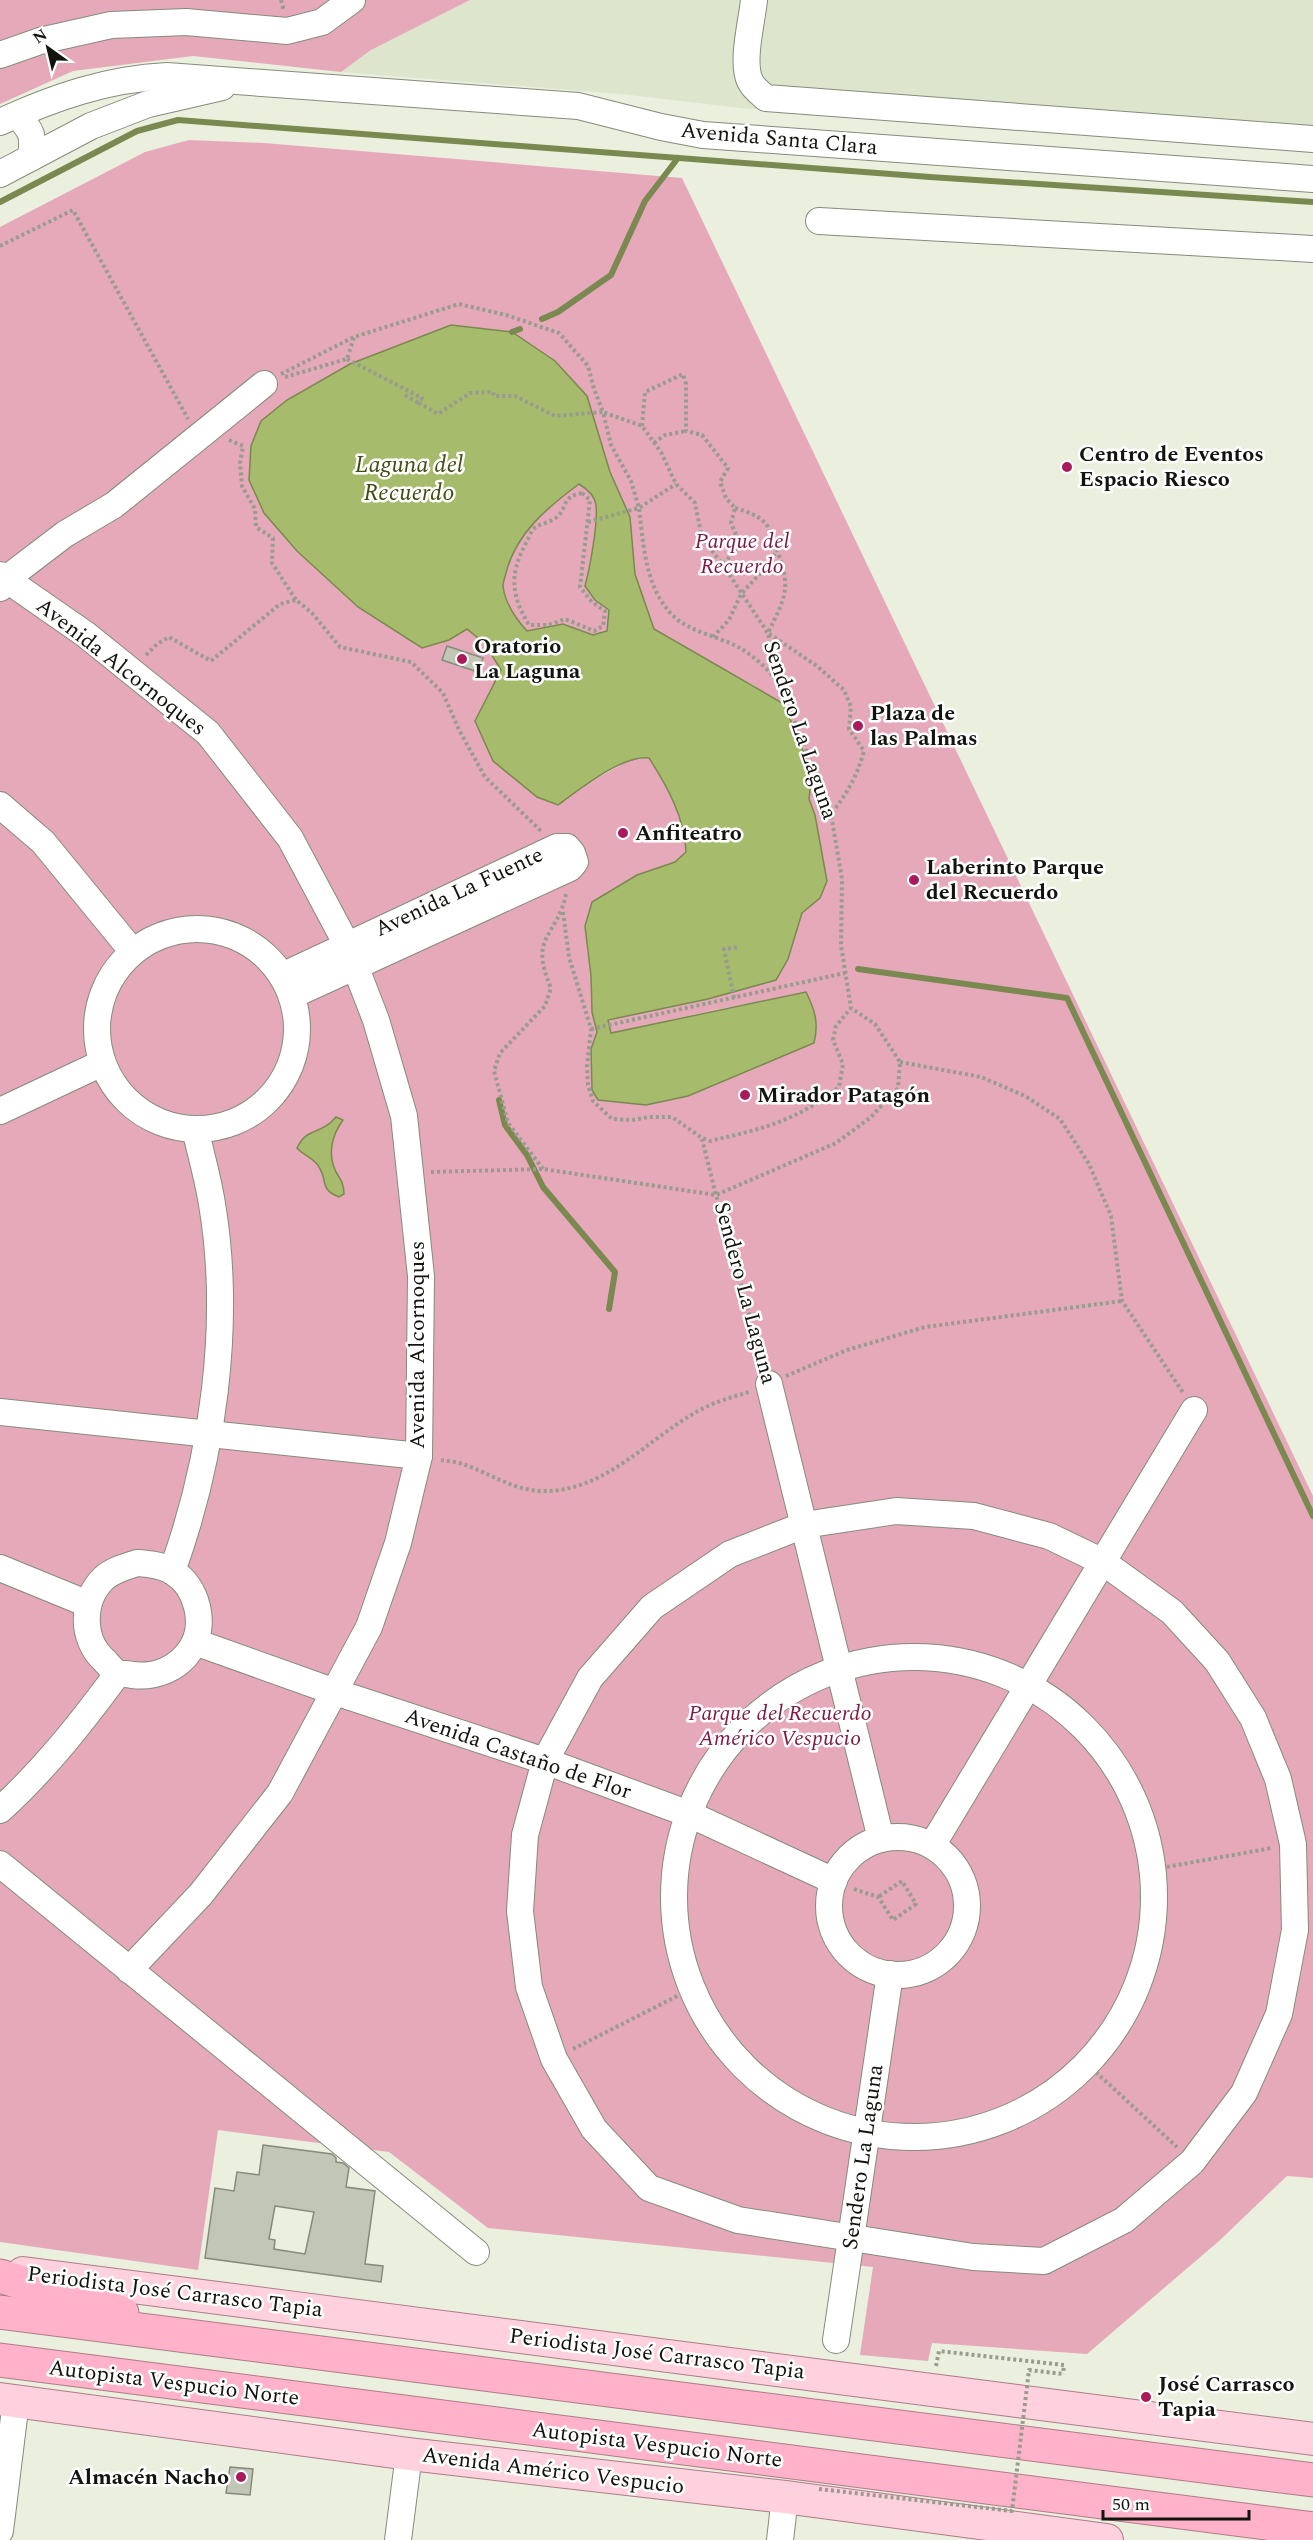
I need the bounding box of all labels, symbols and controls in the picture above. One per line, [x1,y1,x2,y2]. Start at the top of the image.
north arrow [18,18,78,78]
text: N [28,23,52,50]
street label: Avenida Santa Clara [679,114,879,164]
place label: Centro de Eventos Espacio Riesco [1079,438,1264,496]
water label: Laguna del Recuerdo [355,447,463,511]
marker: Centro de Eventos Espacio Riesco [1060,460,1074,474]
park label: Parque del Recuerdo [695,525,790,583]
street label: Avenida Alcornoques [29,590,213,744]
place label: Oratorio La Laguna [474,630,581,688]
street label: Sendero La Laguna [754,636,846,824]
marker: Oratorio La Laguna [455,652,469,666]
place label: Plaza de las Palmas [870,697,978,755]
marker: Plaza de las Palmas [851,719,865,733]
place label: Anfiteatro [635,817,742,850]
marker: Anfiteatro [616,826,630,840]
street label: Avenida La Fuente [369,838,549,946]
place label: Laberinto Parque del Recuerdo [926,851,1104,909]
marker: Laberinto Parque del Recuerdo [907,873,921,887]
place label: Mirador Patagón [757,1079,930,1112]
marker: Mirador Patagón [738,1088,752,1102]
street label: Sendero La Laguna [705,1198,785,1388]
street label: Avenida Alcornoques [401,1241,434,1449]
park label: Parque del Recuerdo Américo Vespucio [688,1697,872,1755]
street label: Avenida Castaño de Flor [400,1700,636,1808]
street label: Sendero La Laguna [834,2062,892,2252]
street label: Periodista José Carrasco Tapia [25,2257,325,2327]
street label: Periodista José Carrasco Tapia [507,2319,807,2389]
street label: Autopista Vespucio Norte [47,2351,301,2415]
place label: José Carrasco Tapia [1158,2368,1295,2426]
marker: José Carrasco Tapia [1139,2390,1153,2404]
street label: Autopista Vespucio Norte [530,2413,784,2477]
street label: Avenida Américo Vespucio [420,2439,686,2503]
place label: Almacén Nacho [68,2461,229,2494]
marker: Almacén Nacho [234,2470,248,2484]
scale bar [1103,2483,1248,2521]
text: 50 m [1112,2491,1150,2518]

